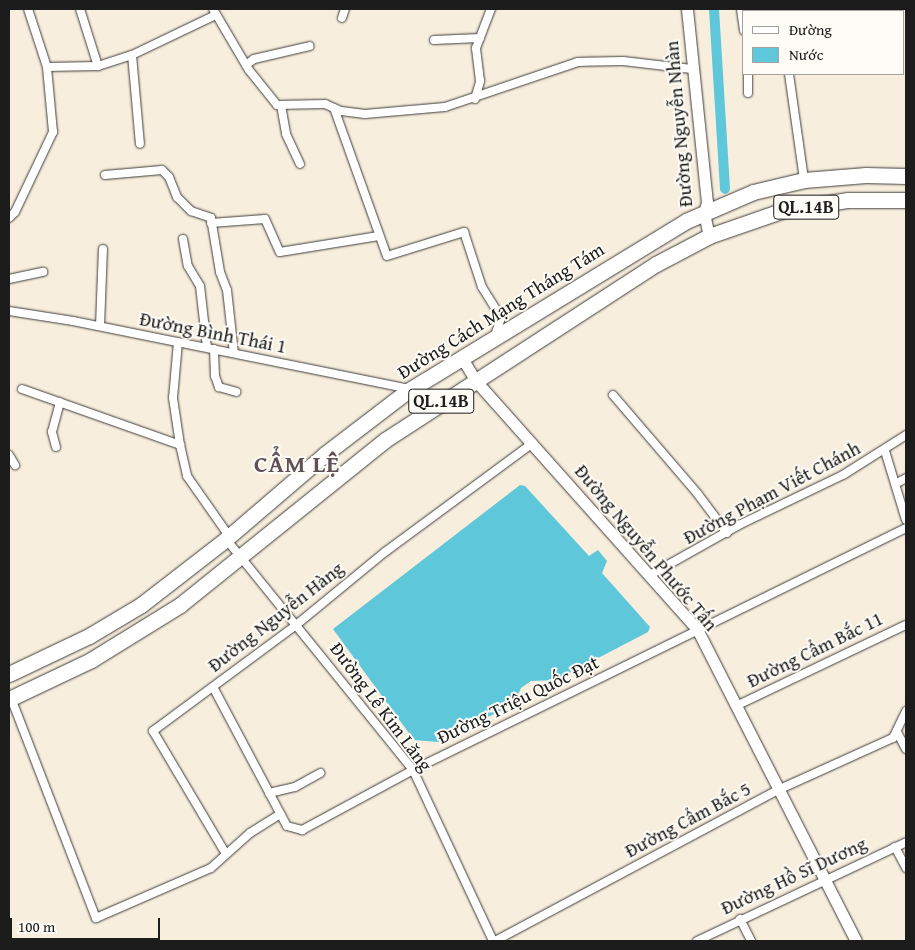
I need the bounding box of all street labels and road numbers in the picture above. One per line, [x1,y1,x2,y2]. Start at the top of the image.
street label: Đường Nguyễn Nhàn [660,40,698,208]
road number: QL.14B [772,192,840,222]
street label: Đường Cách Mạng Tháng Tám [393,238,609,384]
street label: Đường Bình Thái 1 [138,308,288,358]
road number: QL.14B [407,386,475,416]
street label: Đường Phạm Viết Chánh [680,437,864,549]
street label: Đường Nguyễn Phước Tấn [570,460,722,636]
street label: Đường Nguyễn Hàng [204,557,348,677]
street label: Đường Cẩm Bắc 11 [743,607,887,693]
street label: Đường Lê Kim Lăng [325,638,437,776]
street label: Đường Triệu Quốc Đạt [433,651,603,749]
street label: Đường Cẩm Bắc 5 [621,777,755,863]
street label: Đường Hồ Sĩ Dương [718,832,870,920]

